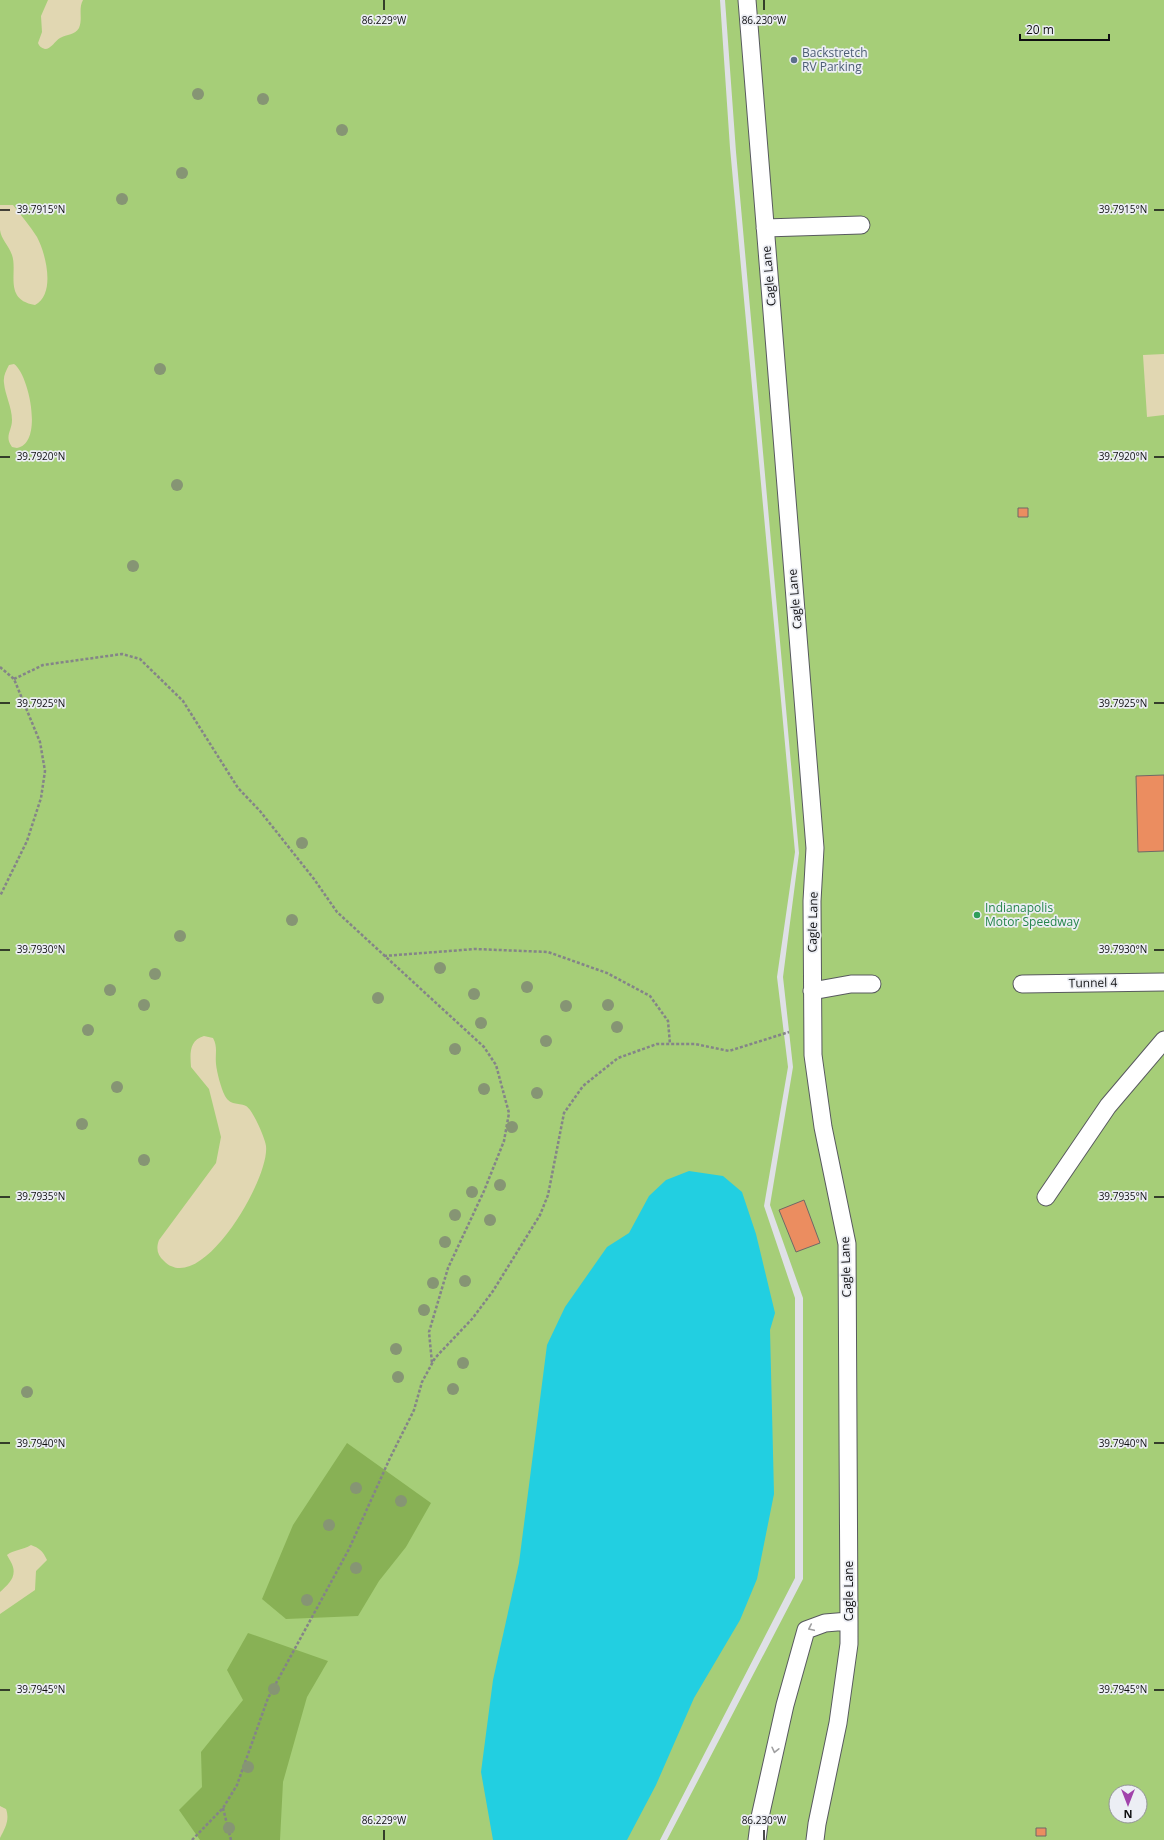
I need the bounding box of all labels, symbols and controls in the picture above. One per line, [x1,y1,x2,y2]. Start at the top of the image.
text: 86.229°W [362,13,407,27]
text: 86.230°W [742,13,787,27]
scale bar [1020,16,1109,42]
text: 20 m [1026,21,1054,38]
place label: Backstretch RV Parking [802,44,868,75]
marker: Backstretch RV Parking [789,55,799,65]
text: 39.7915°N [17,202,65,216]
text: 39.7915°N [1099,202,1147,216]
street label: Cagle Lane [757,245,780,307]
text: 39.7920°N [17,449,65,463]
text: 39.7920°N [1099,449,1147,463]
street label: Cagle Lane [783,568,806,630]
text: 39.7925°N [17,696,65,710]
text: 39.7925°N [1099,696,1147,710]
street label: Cagle Lane [803,891,822,952]
place label: Indianapolis Motor Speedway [985,899,1080,930]
marker: Indianapolis Motor Speedway [972,910,982,920]
text: 39.7930°N [17,942,65,956]
text: 39.7930°N [1099,942,1147,956]
street label: Tunnel 4 [1069,974,1117,991]
text: 39.7935°N [17,1189,65,1203]
text: 39.7935°N [1099,1189,1147,1203]
street label: Cagle Lane [836,1236,855,1298]
text: 39.7940°N [17,1436,65,1450]
text: 39.7940°N [1099,1436,1147,1450]
street label: Cagle Lane [840,1560,857,1621]
one-way arrow [808,1623,816,1631]
text: 39.7945°N [17,1682,65,1696]
text: 39.7945°N [1099,1682,1147,1696]
one-way arrow [772,1747,780,1753]
north arrow [1108,1784,1148,1824]
text: N [1124,1807,1132,1822]
text: 86.229°W [362,1813,407,1827]
text: 86.230°W [742,1813,787,1827]

